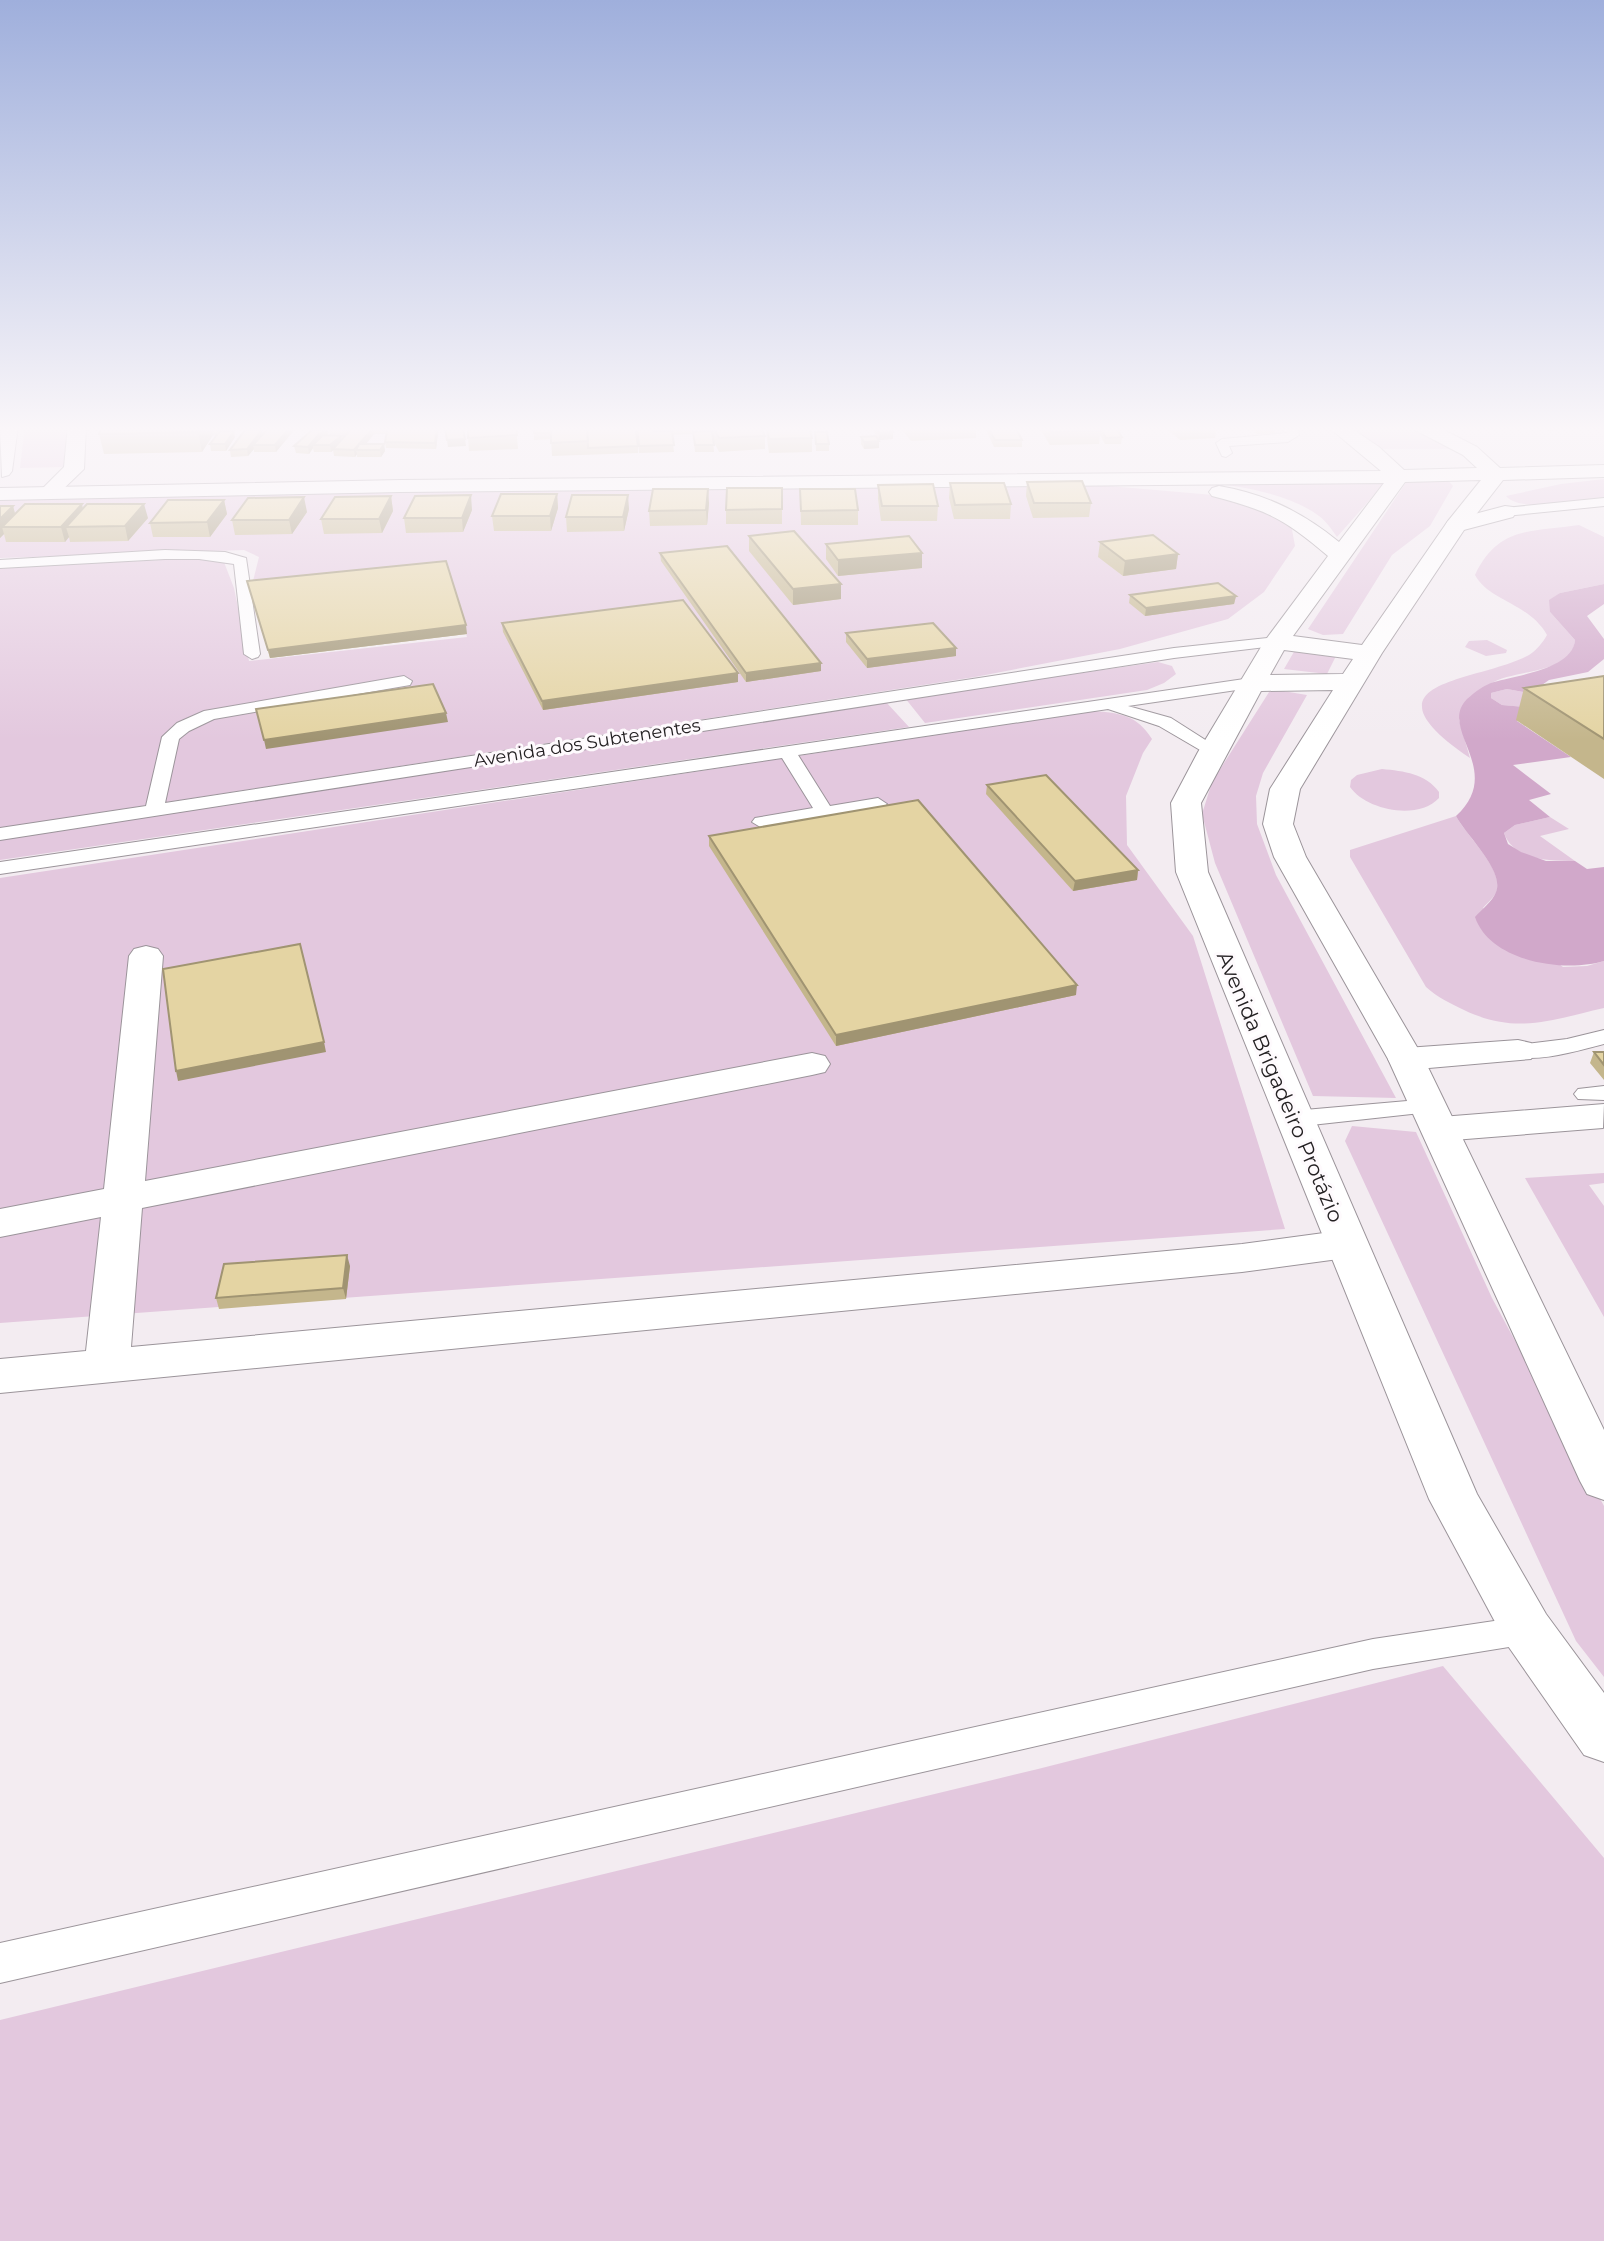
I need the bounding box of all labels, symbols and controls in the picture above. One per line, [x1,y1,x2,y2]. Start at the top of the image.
street label: Avenida dos Subtenentes [472,714,702,772]
street label: Avenida Brigadeiro Protázio [1212,947,1349,1226]

